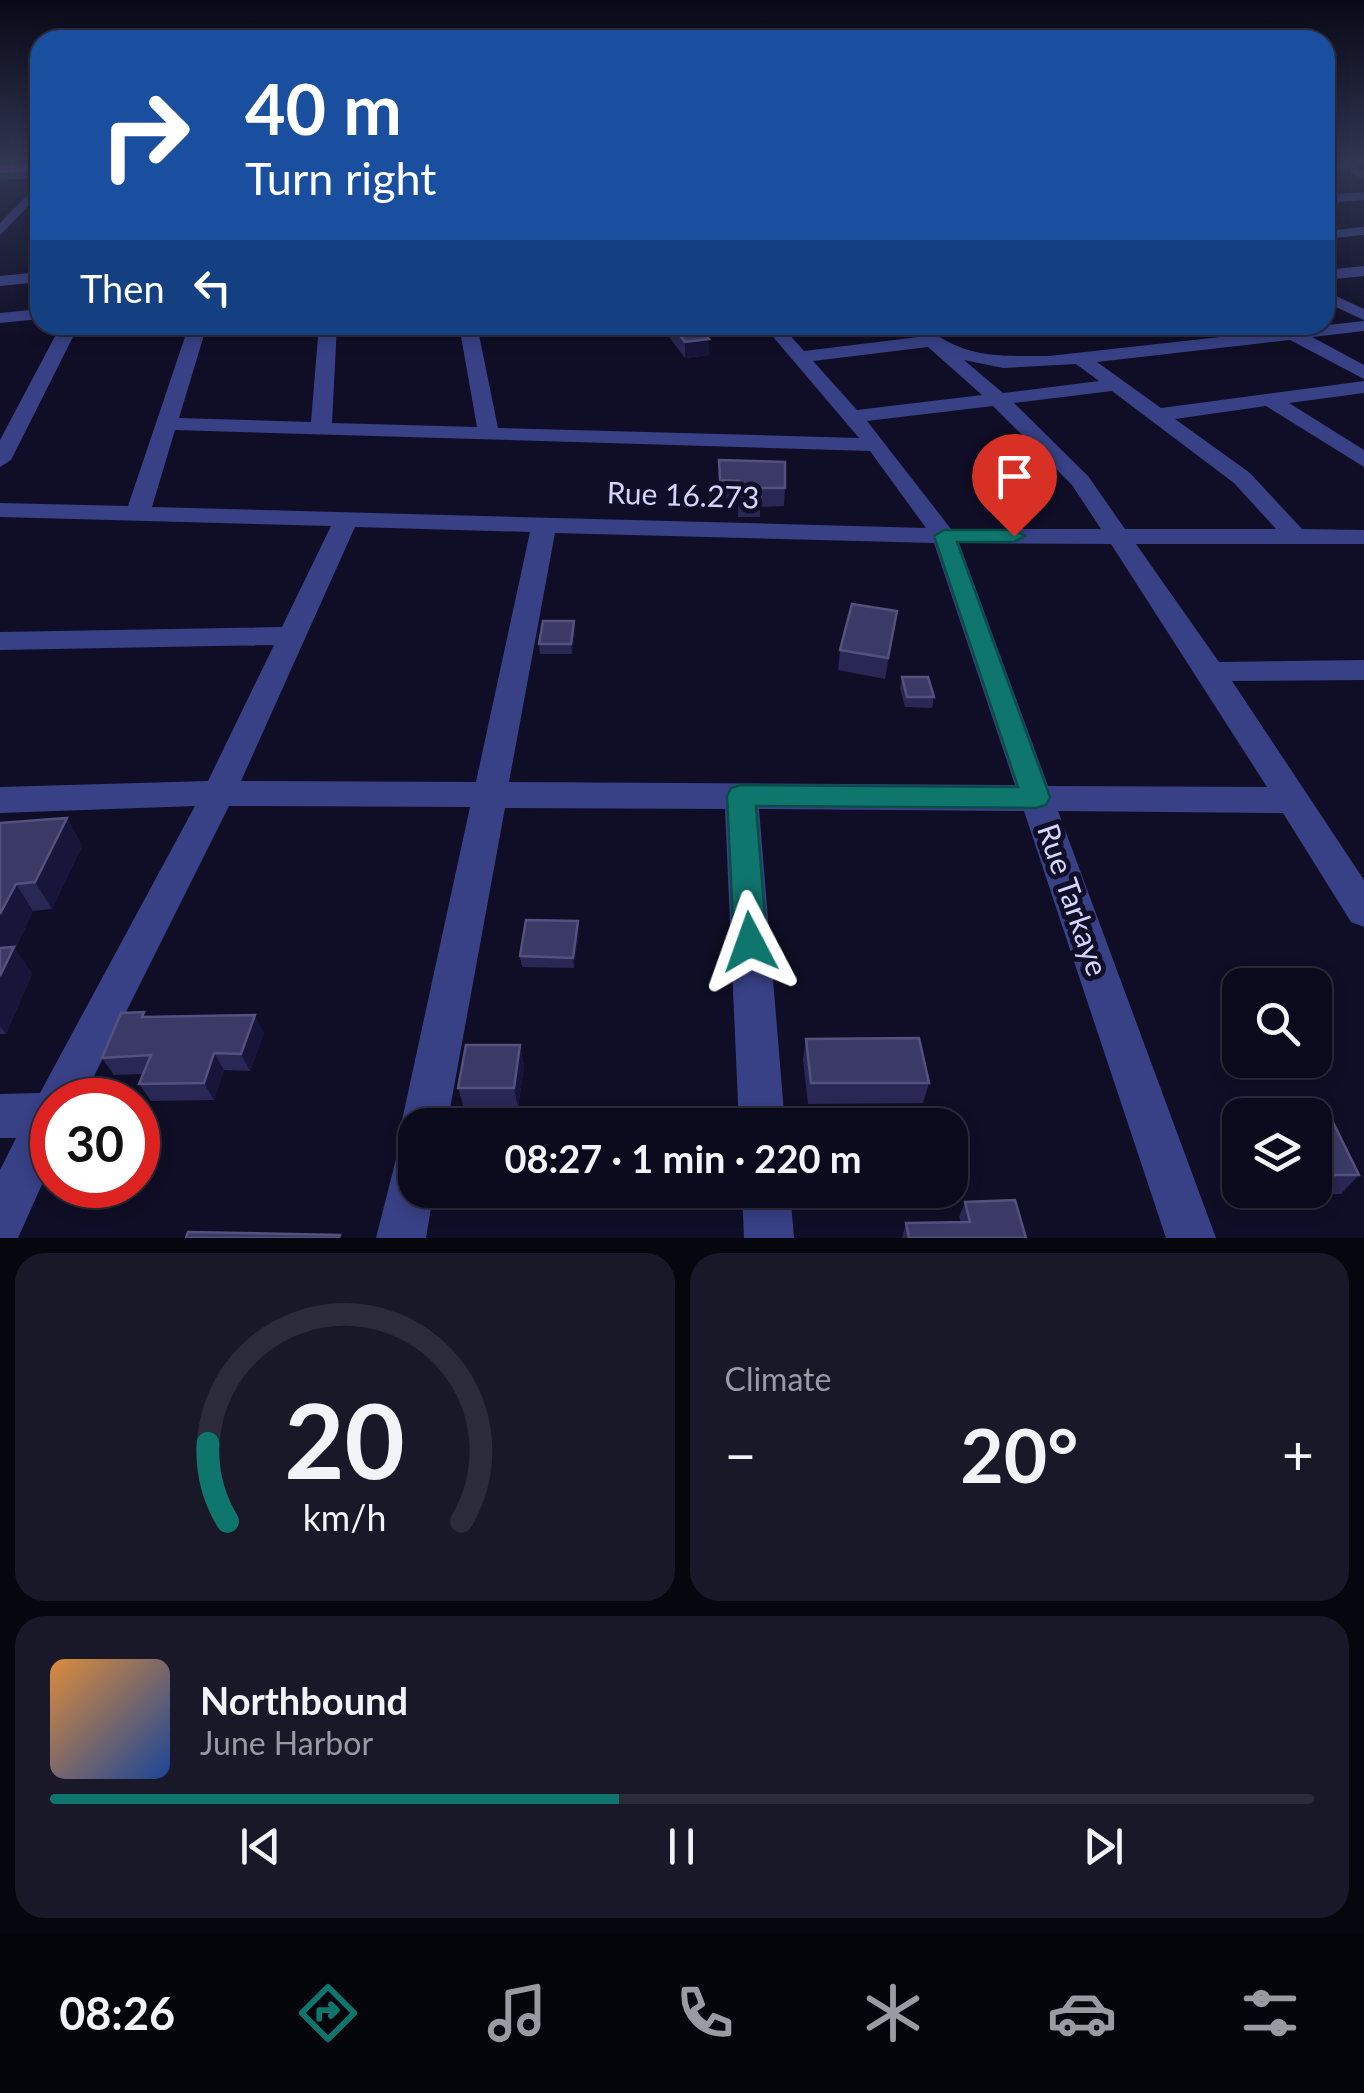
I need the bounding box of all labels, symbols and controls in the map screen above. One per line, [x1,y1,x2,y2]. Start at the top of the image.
text: 40 m [245,66,402,150]
icon: right [80,70,210,200]
text: Turn right [245,151,436,205]
icon: left [185,260,240,315]
text: Then [80,265,165,311]
pin [972,434,1057,537]
icon: arrive [987,449,1042,504]
street label: Rue 16.273 [606,473,760,515]
street label: Rue Tarkaye [1031,819,1117,980]
position arrow [698,890,802,994]
map controls [1222,968,1332,1208]
button: search [1222,968,1332,1078]
speed limit sign: 30 [30,1078,160,1208]
button: layers [1222,1098,1332,1208]
text: 08:27 · 1 min · 220 m [504,1135,862,1181]
text: Climate [725,1359,831,1398]
text: 20 [284,1376,405,1501]
text: 20° [960,1409,1078,1499]
text: − [725,1421,756,1487]
text: + [1282,1421,1314,1487]
text: km/h [303,1496,387,1539]
text: Northbound [200,1677,408,1723]
text: June Harbor [200,1723,373,1762]
icon: previous [233,1819,288,1874]
icon: pause [654,1819,709,1874]
icon: next [1076,1819,1131,1874]
icon: directions [293,1978,363,2048]
icon: music [482,1978,552,2048]
icon: phone [670,1978,740,2048]
icon: climate [858,1978,928,2048]
icon: car [1047,1978,1117,2048]
icon: filters [1235,1978,1305,2048]
text: 08:26 [59,1986,175,2040]

